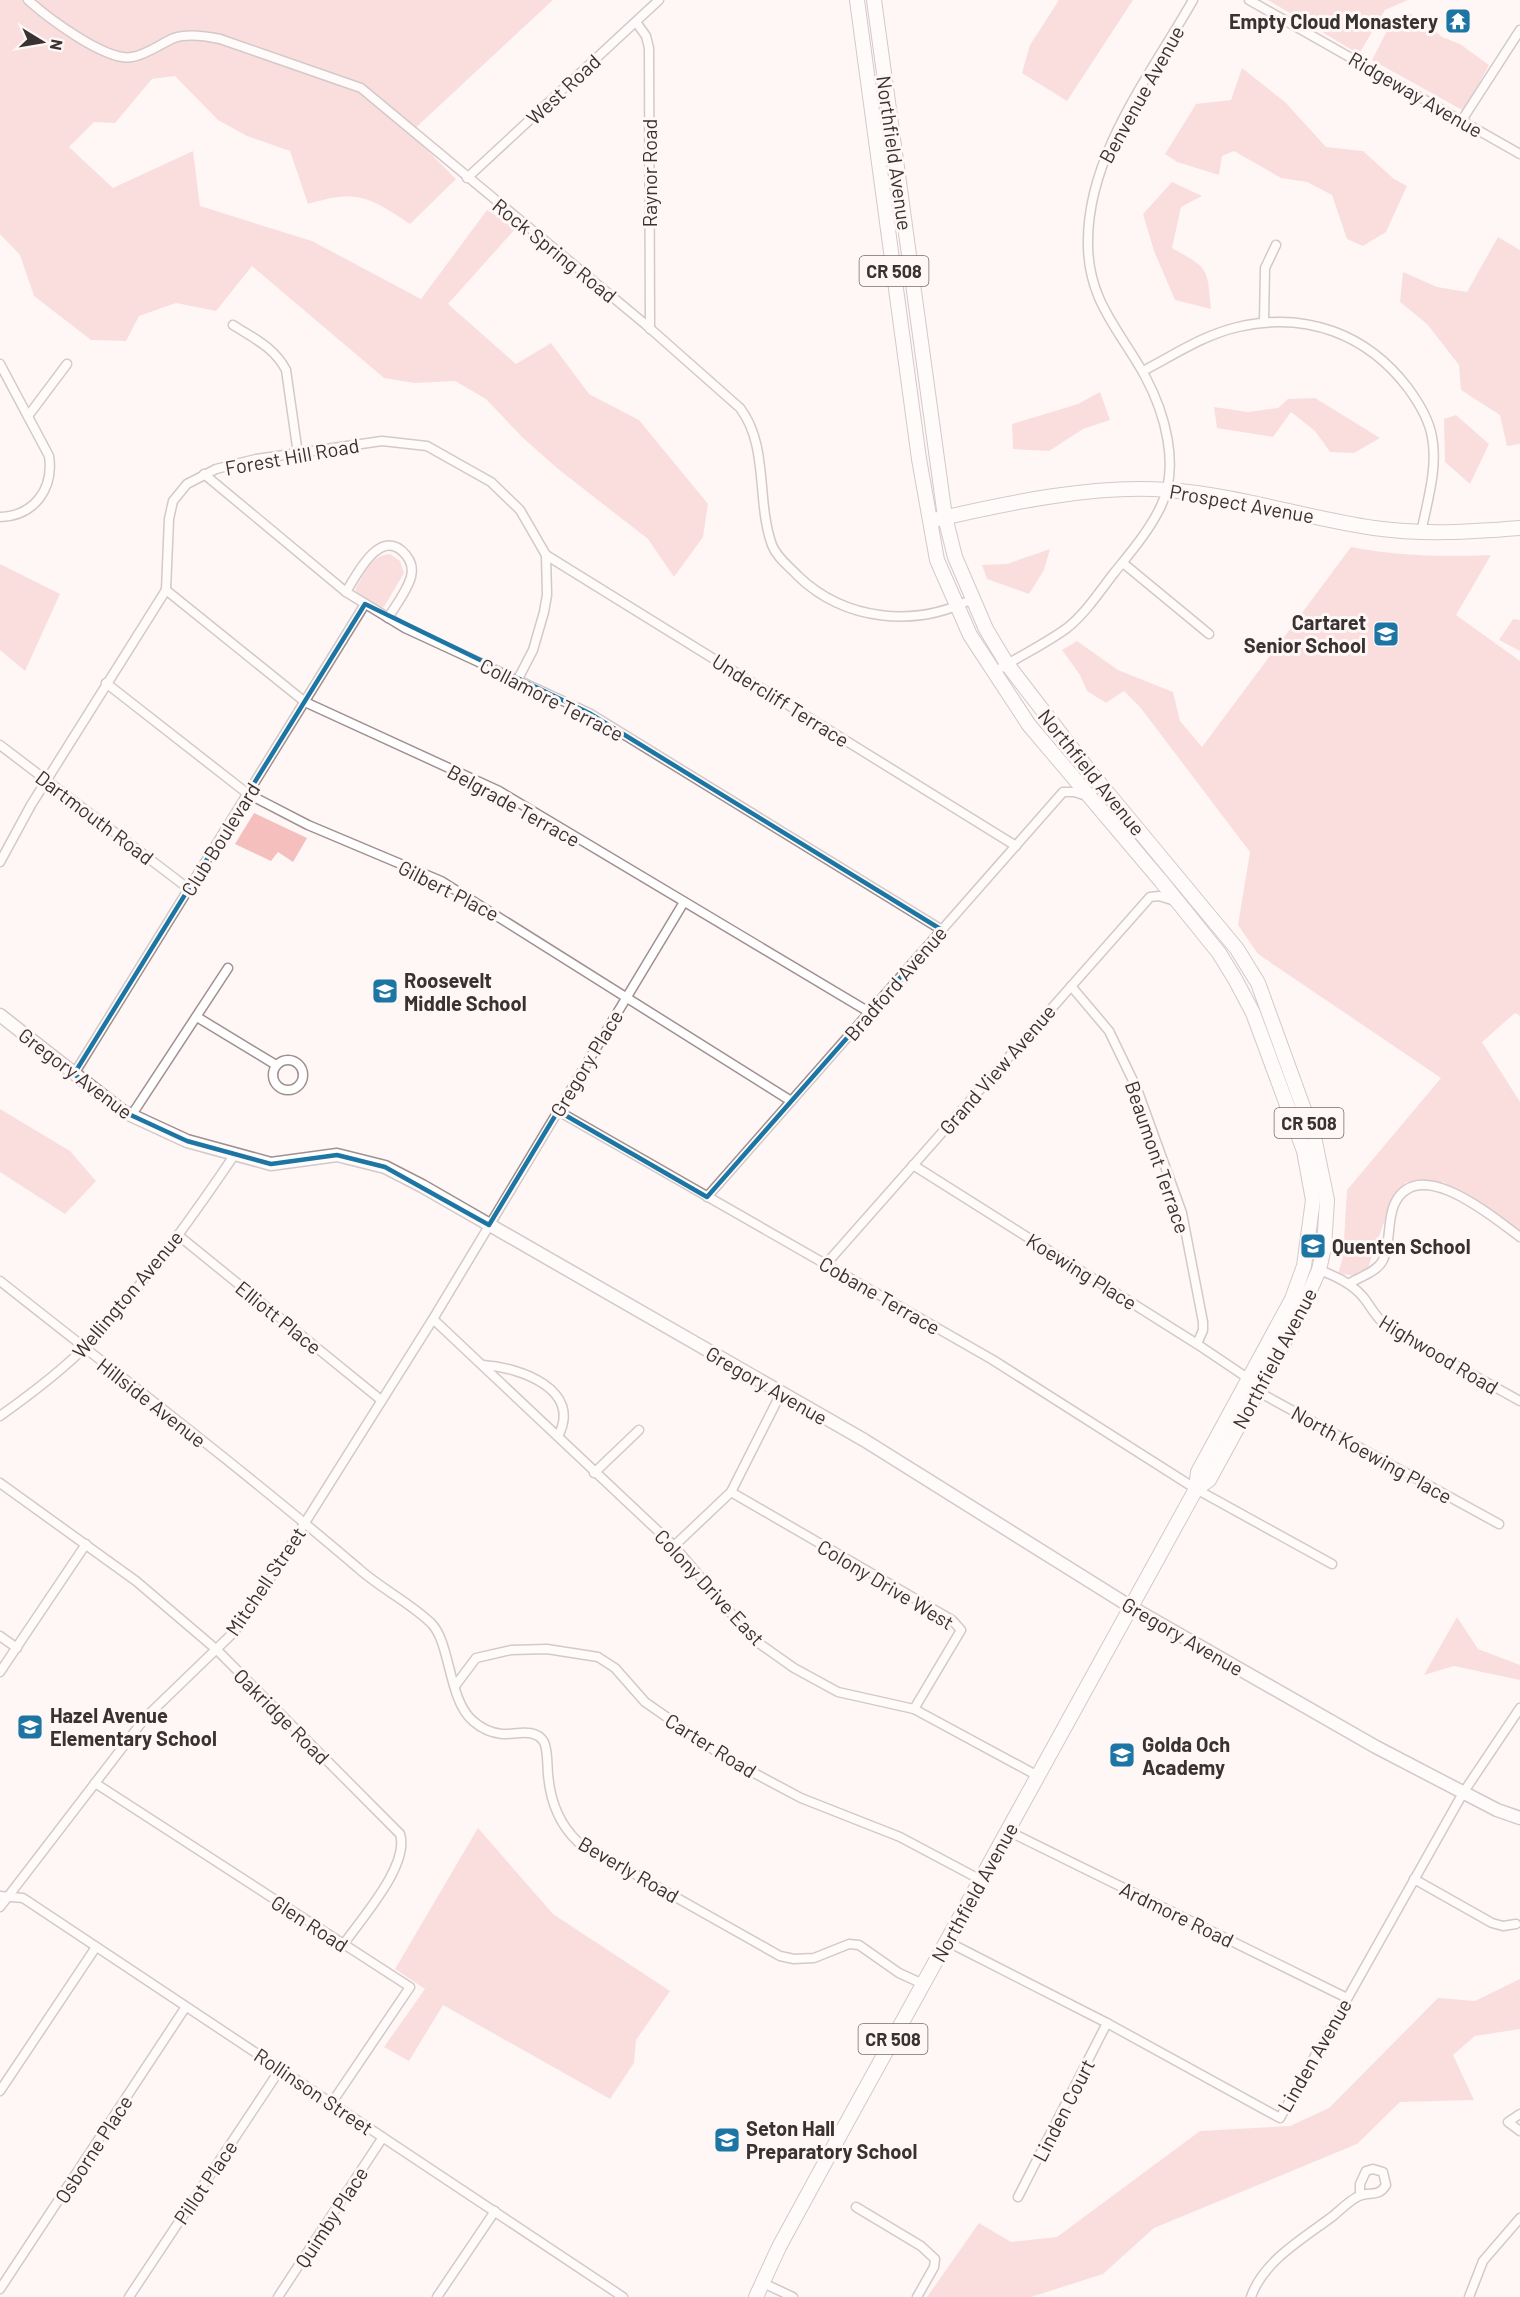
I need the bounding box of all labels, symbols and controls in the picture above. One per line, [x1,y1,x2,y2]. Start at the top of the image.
temple icon: Empty Cloud Monastery [1443,6,1473,36]
place label: Empty Cloud Monastery [1229,9,1438,33]
north arrow [12,12,72,72]
street label: Benvenue Avenue [1093,21,1189,167]
text: N [47,38,68,52]
street label: Ridgeway Avenue [1345,46,1487,142]
street label: West Road [521,49,605,129]
street label: Northfield Avenue [872,74,918,232]
street label: Raynor Road [637,119,661,227]
street label: Rock Spring Road [488,193,622,307]
road number: CR 508 [860,256,928,286]
street label: Forest Hill Road [223,432,361,480]
street label: Prospect Avenue [1168,478,1316,528]
place label: Cartaret Senior School [1244,610,1366,657]
school or university icon: Cartaret Senior School [1371,619,1401,649]
street label: Undercliff Terrace [708,648,854,752]
street label: Collamore Terrace [476,652,628,746]
street label: Northfield Avenue [1034,704,1150,840]
street label: Belgrade Terrace [443,759,585,851]
street label: Dartmouth Road [31,765,159,869]
street label: Club Boulevard [176,778,264,900]
street label: Gilbert Place [395,854,503,926]
street label: Bradford Avenue [839,921,951,1045]
place label: Roosevelt Middle School [404,968,527,1015]
school or university icon: Roosevelt Middle School [370,976,400,1006]
street label: Grand View Avenue [934,999,1060,1139]
street label: Gregory Place [545,1005,627,1121]
street label: Gregory Avenue [14,1022,138,1124]
street label: Beaumont Terrace [1121,1078,1195,1236]
road number: CR 508 [1274,1108,1344,1138]
street label: Wellington Avenue [67,1225,187,1363]
street label: Koewing Place [1022,1227,1142,1315]
school or university icon: Quenten School [1298,1231,1328,1261]
place label: Quenten School [1332,1234,1471,1258]
street label: Cobane Terrace [815,1251,945,1339]
street label: Elliott Place [231,1275,327,1359]
street label: Northfield Avenue [1227,1283,1321,1433]
street label: Highwood Road [1375,1309,1503,1399]
street label: Gregory Avenue [702,1341,832,1429]
street label: Hillside Avenue [93,1352,211,1452]
street label: North Koewing Place [1288,1400,1456,1508]
street label: Mitchell Street [220,1522,310,1640]
street label: Colony Drive East [650,1524,770,1650]
street label: Colony Drive West [813,1534,959,1634]
street label: Gregory Avenue [1118,1592,1248,1680]
street label: Oakridge Road [229,1663,335,1769]
place label: Hazel Avenue Elementary School [50,1703,217,1750]
street label: Carter Road [661,1708,761,1782]
school or university icon: Hazel Avenue Elementary School [15,1712,45,1742]
place label: Golda Och Academy [1142,1732,1230,1779]
school or university icon: Golda Och Academy [1107,1740,1137,1770]
street label: Northfield Avenue [926,1818,1022,1966]
street label: Beverly Road [574,1831,684,1907]
street label: Ardmore Road [1116,1876,1238,1952]
street label: Glen Road [267,1889,353,1957]
street label: Linden Avenue [1272,1994,1356,2116]
road number: CR 508 [858,2024,928,2054]
street label: Rollinson Street [250,2042,378,2140]
street label: Linden Court [1027,2055,1099,2165]
street label: Osborne Place [49,2090,137,2208]
place label: Seton Hall Preparatory School [746,2116,917,2163]
school or university icon: Seton Hall Preparatory School [712,2125,742,2155]
street label: Pillot Place [168,2136,242,2228]
street label: Quimby Place [289,2162,373,2272]

